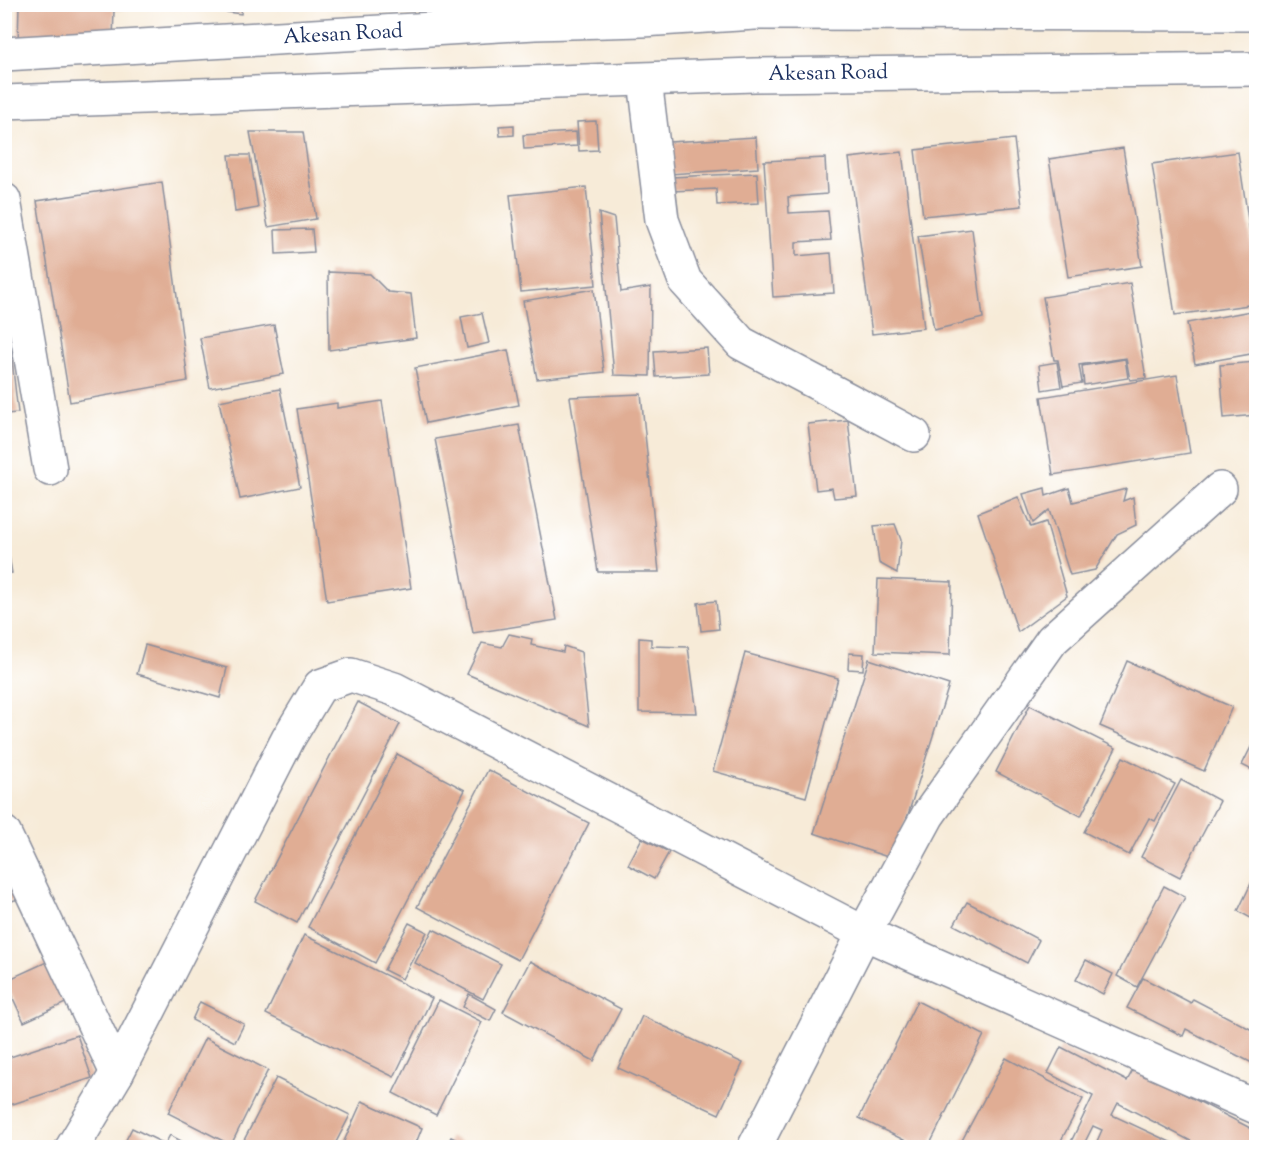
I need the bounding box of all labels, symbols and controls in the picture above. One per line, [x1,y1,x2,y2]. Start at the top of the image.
street label: Akesan Road [282,17,404,53]
street label: Akesan Road [768,58,888,90]

